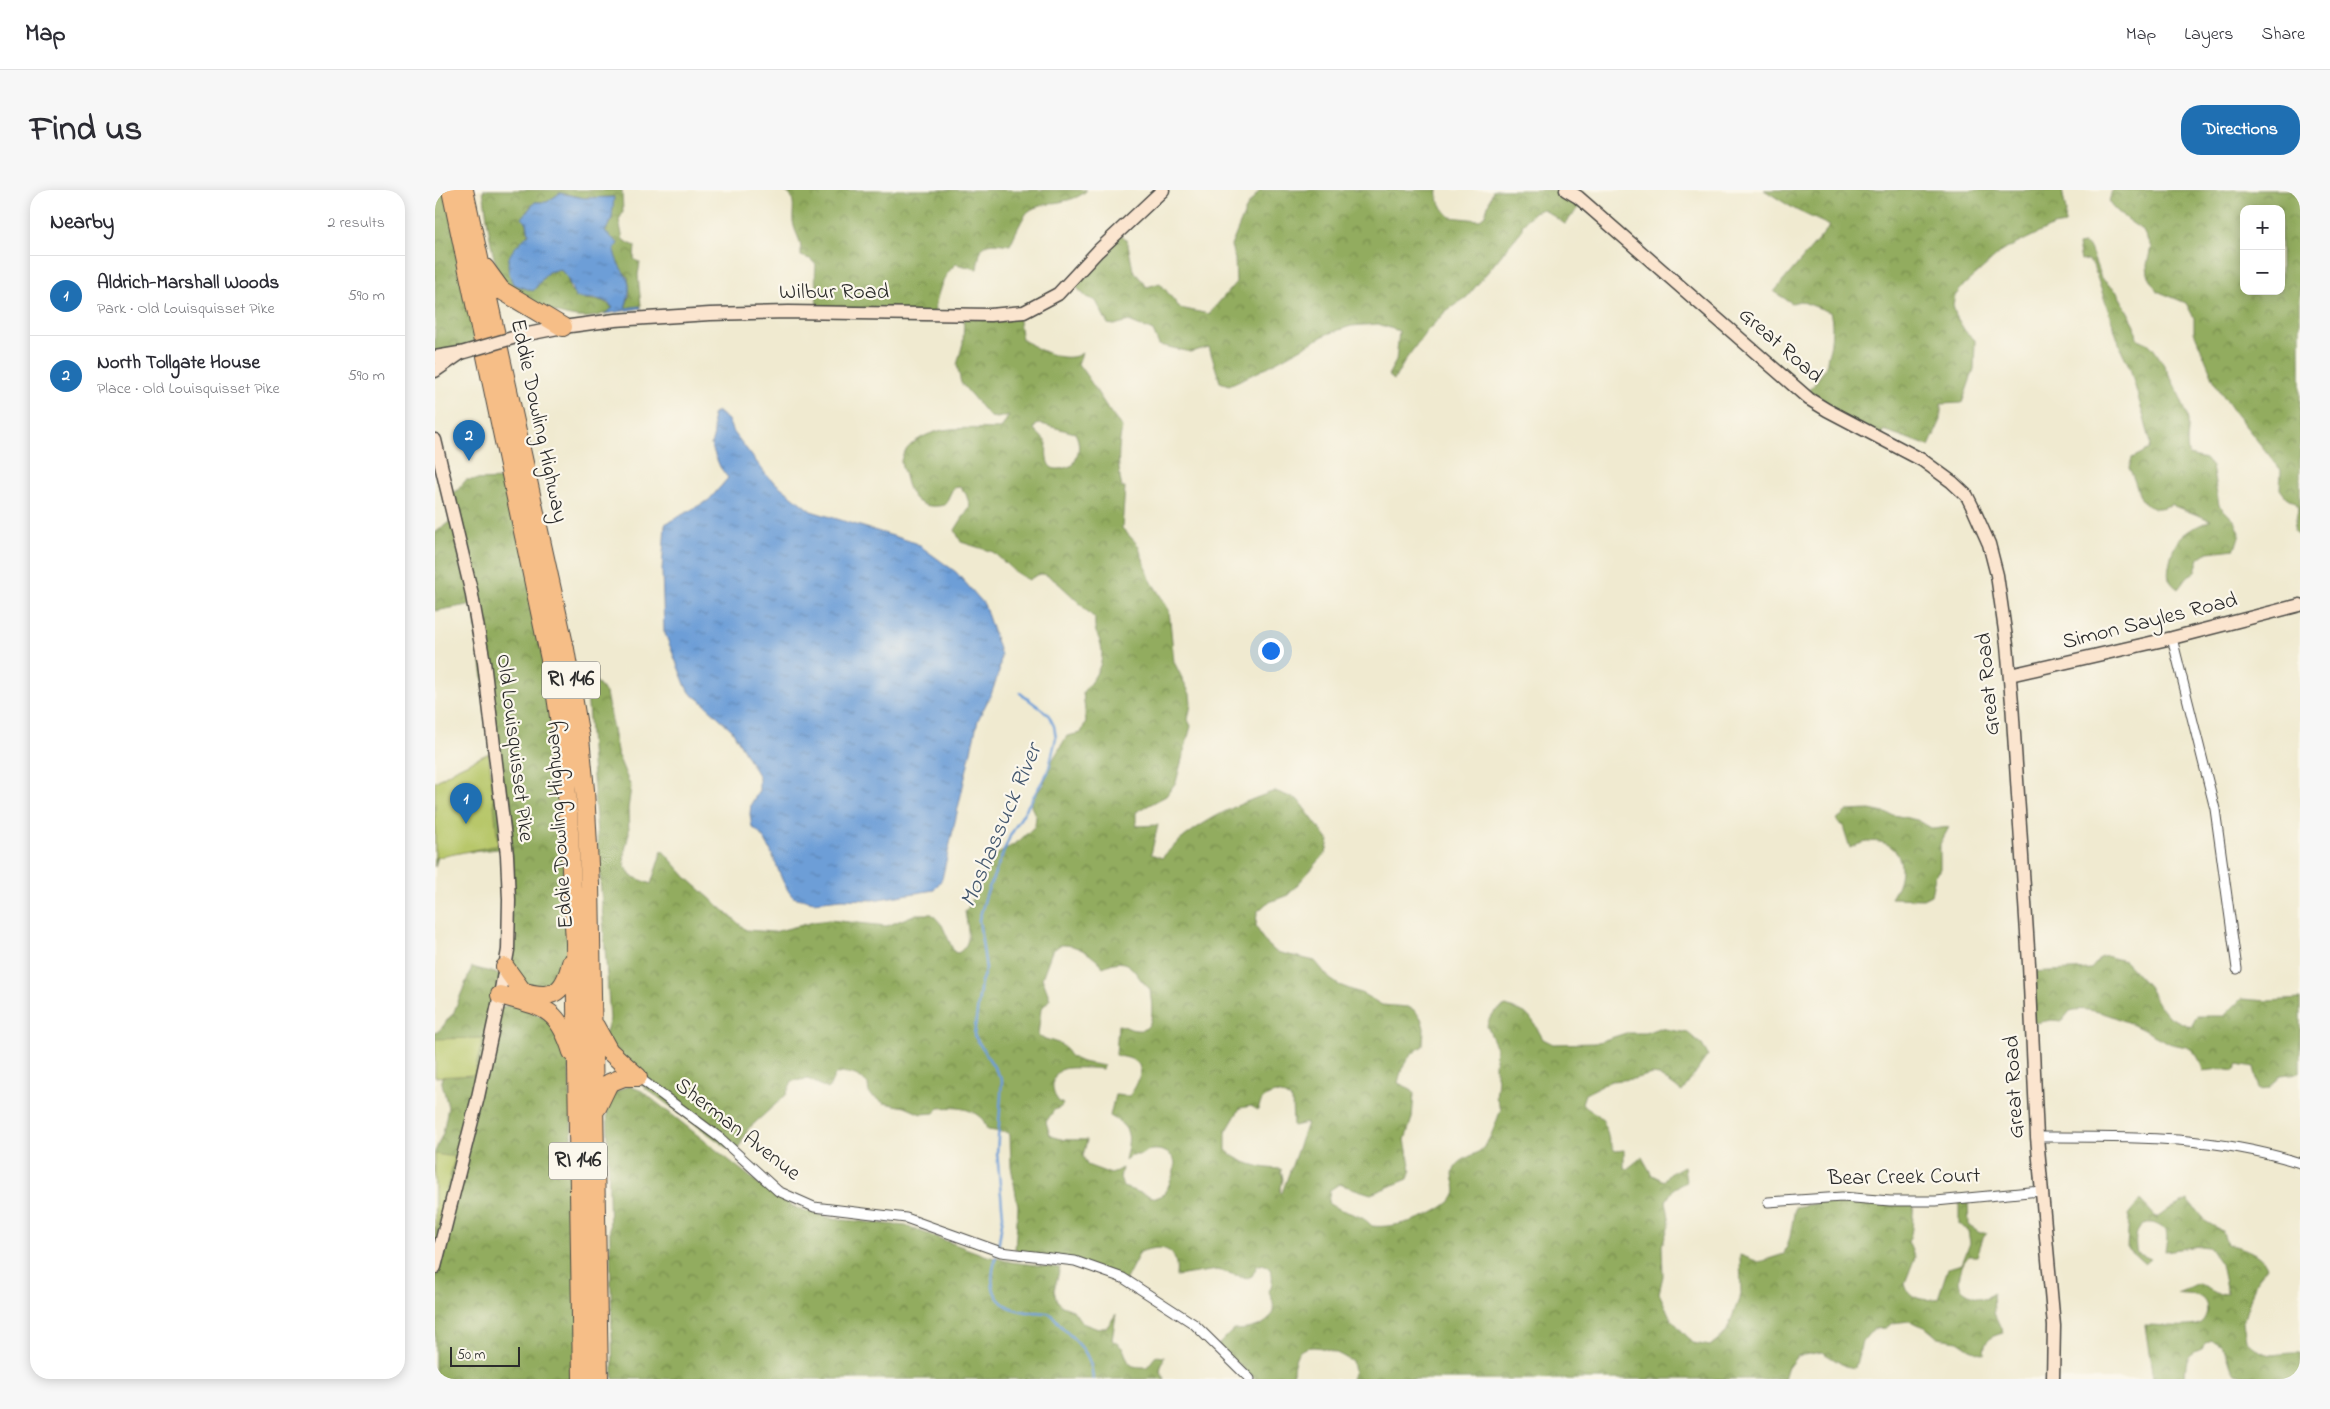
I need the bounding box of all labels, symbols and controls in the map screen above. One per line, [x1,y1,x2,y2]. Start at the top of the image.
text: Map [25,17,66,52]
text: Map [2126,22,2156,48]
text: Layers [2184,22,2234,48]
text: Share [2262,22,2305,48]
text: Find us [30,105,142,156]
button: Directions [2181,105,2300,155]
map controls [2240,205,2285,295]
button: + [2240,205,2285,250]
text: Nearby [50,208,114,238]
text: 2 results [327,211,385,235]
button: − [2240,250,2285,295]
text: Aldrich-Marshall Woods [97,270,279,297]
street label: Wilbur Road [779,277,889,309]
text: 1 [63,284,69,308]
text: 590 m [348,284,385,308]
text: Park · Old Louisquisset Pike [97,297,275,321]
street label: Great Road [1731,300,1829,392]
street label: Eddie Dowling Highway [500,316,575,526]
text: North Tollgate House [97,350,260,377]
text: 2 [62,364,70,388]
text: 590 m [348,364,385,388]
text: Place · Old Louisquisset Pike [97,377,280,401]
pin: 2 [453,420,485,461]
street label: Simon Sayles Road [2059,585,2241,660]
street label: Great Road [1969,631,2009,737]
your location [1258,638,1284,664]
street label: Old Louisquisset Pike [487,652,541,844]
road number: RI 146 [542,662,600,698]
street label: Eddie Dowling Highway [537,720,584,930]
water label: Moshassuck River [952,736,1053,913]
pin: 1 [450,783,482,824]
street label: Great Road [1996,1035,2034,1139]
street label: Sherman Avenue [667,1070,807,1190]
road number: RI 146 [549,1142,607,1179]
street label: Bear Creek Court [1826,1161,1981,1195]
scale bar [450,1344,520,1367]
text: 50 m [457,1345,485,1366]

